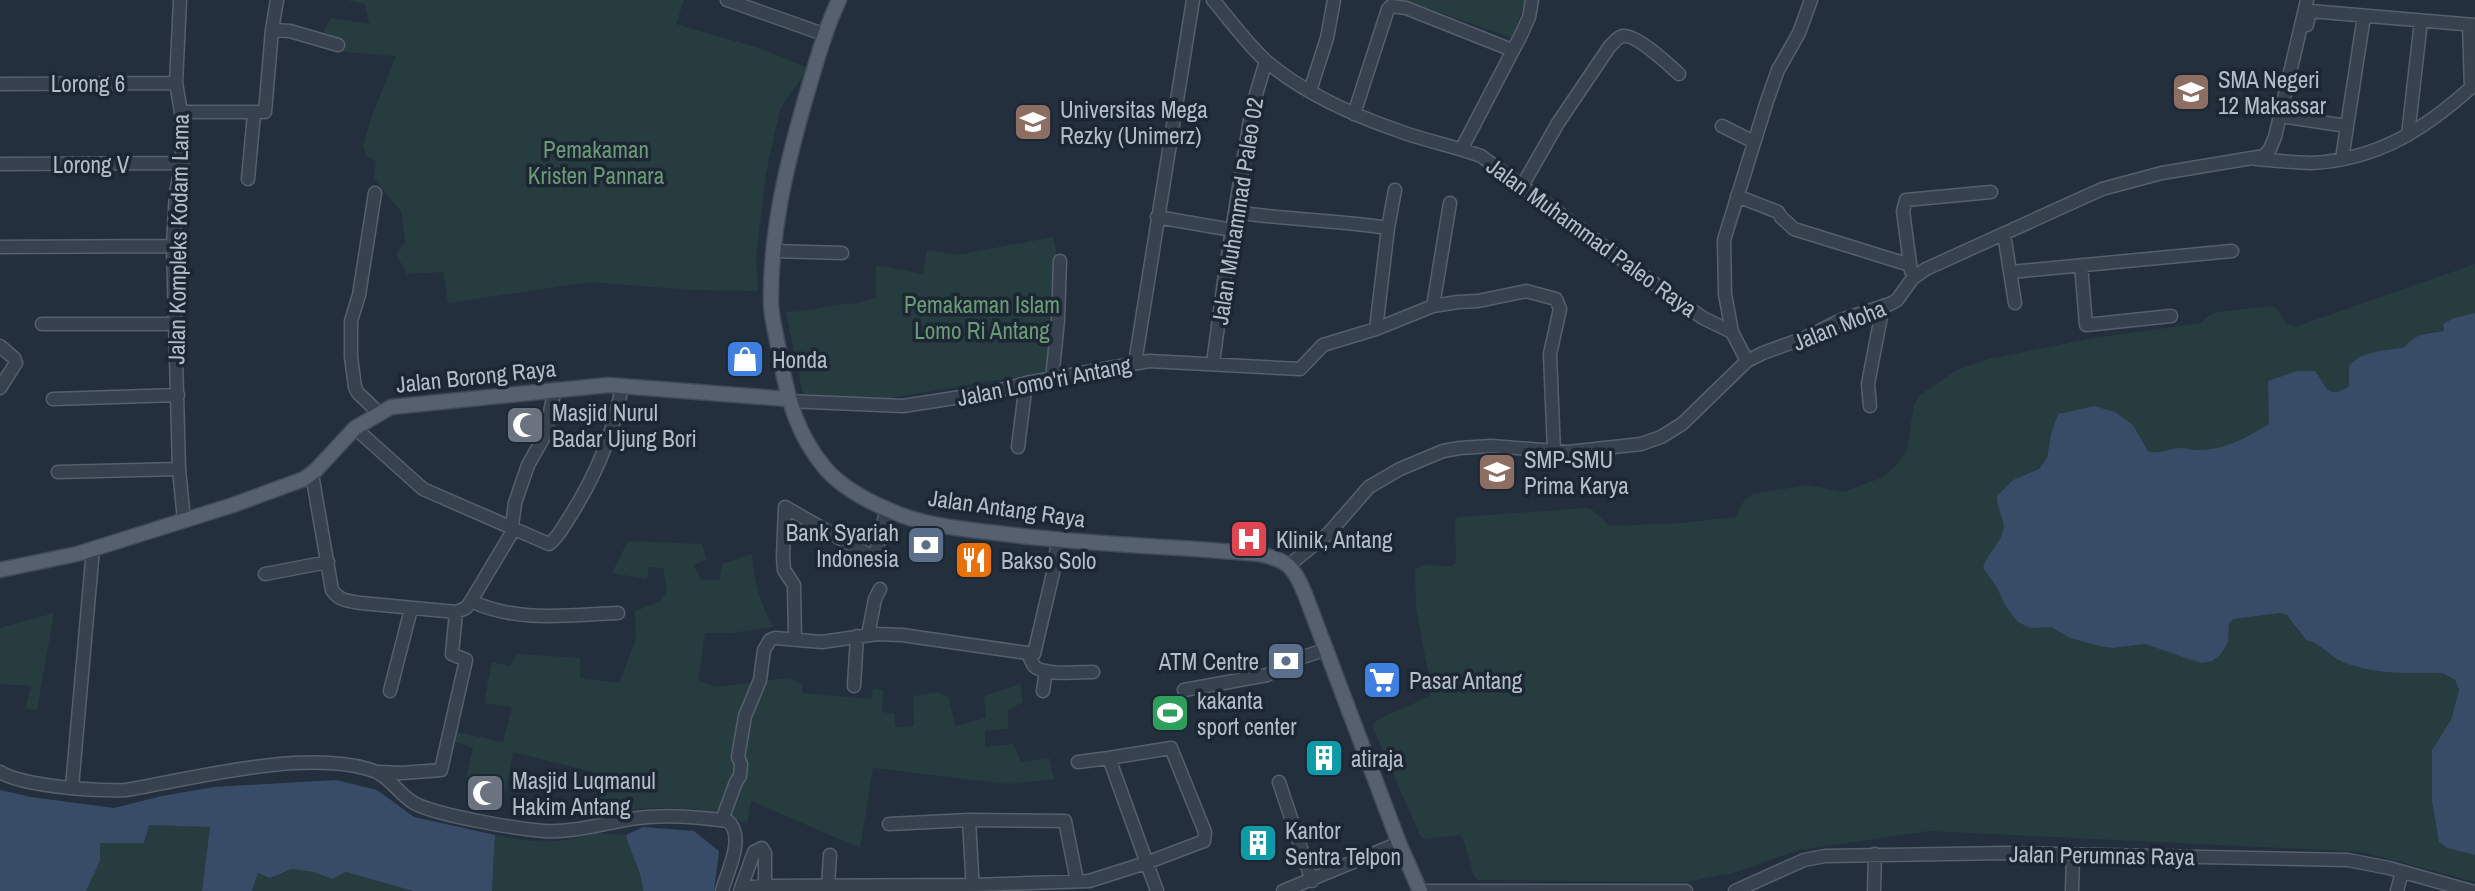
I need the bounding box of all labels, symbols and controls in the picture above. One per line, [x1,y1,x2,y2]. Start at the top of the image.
place label: SMA Negeri 12 Makassar [2218,64,2327,121]
street label: Lorong 6 [51,68,125,99]
school or university icon: SMA Negeri 12 Makassar [2170,71,2212,113]
place label: Universitas Mega Rezky (Unimerz) [1060,94,1208,151]
street label: Jalan Muhammad Paleo 02 [1204,95,1270,327]
school or university icon: Universitas Mega Rezky (Unimerz) [1012,101,1054,143]
street label: Jalan Kompleks Kodam Lama [160,113,196,365]
park label: Pemakaman Kristen Pannara [528,134,665,191]
street label: Lorong V [53,149,130,180]
street label: Jalan Muhammad Paleo Raya [1481,150,1704,324]
park label: Pemakaman Islam Lomo Ri Antang [904,289,1060,346]
street label: Jalan Moha [1788,292,1890,358]
shop icon: Honda [724,338,766,380]
place label: Honda [772,344,828,375]
street label: Jalan Lomo'ri Antang [954,349,1134,413]
street label: Jalan Borong Raya [395,352,558,400]
place label: Masjid Nurul Badar Ujung Bori [552,397,697,454]
mosque icon: Masjid Nurul Badar Ujung Bori [504,404,546,446]
place label: SMP-SMU Prima Karya [1524,444,1629,501]
school or university icon: SMP-SMU Prima Karya [1476,451,1518,493]
street label: Jalan Antang Raya [926,482,1088,534]
place label: Bank Syariah Indonesia [786,517,899,574]
hospital icon: Klinik, Antang [1228,518,1270,560]
bank icon: Bank Syariah Indonesia [905,524,947,566]
place label: Klinik, Antang [1276,524,1393,555]
restaurant icon: Bakso Solo [953,539,995,581]
place label: Bakso Solo [1001,545,1096,576]
bank icon: ATM Centre [1265,640,1307,682]
place label: ATM Centre [1158,646,1259,677]
supermarket icon: Pasar Antang [1361,659,1403,701]
place label: Pasar Antang [1409,665,1523,696]
place label: kakanta sport center [1197,685,1297,742]
sports icon: kakanta sport center [1149,692,1191,734]
building icon: atiraja [1303,737,1345,779]
place label: atiraja [1351,743,1404,774]
place label: Masjid Luqmanul Hakim Antang [512,765,656,822]
mosque icon: Masjid Luqmanul Hakim Antang [464,772,506,814]
place label: Kantor Sentra Telpon [1285,815,1401,872]
building icon: Kantor Sentra Telpon [1237,822,1279,864]
street label: Jalan Perumnas Raya [2009,838,2196,872]

